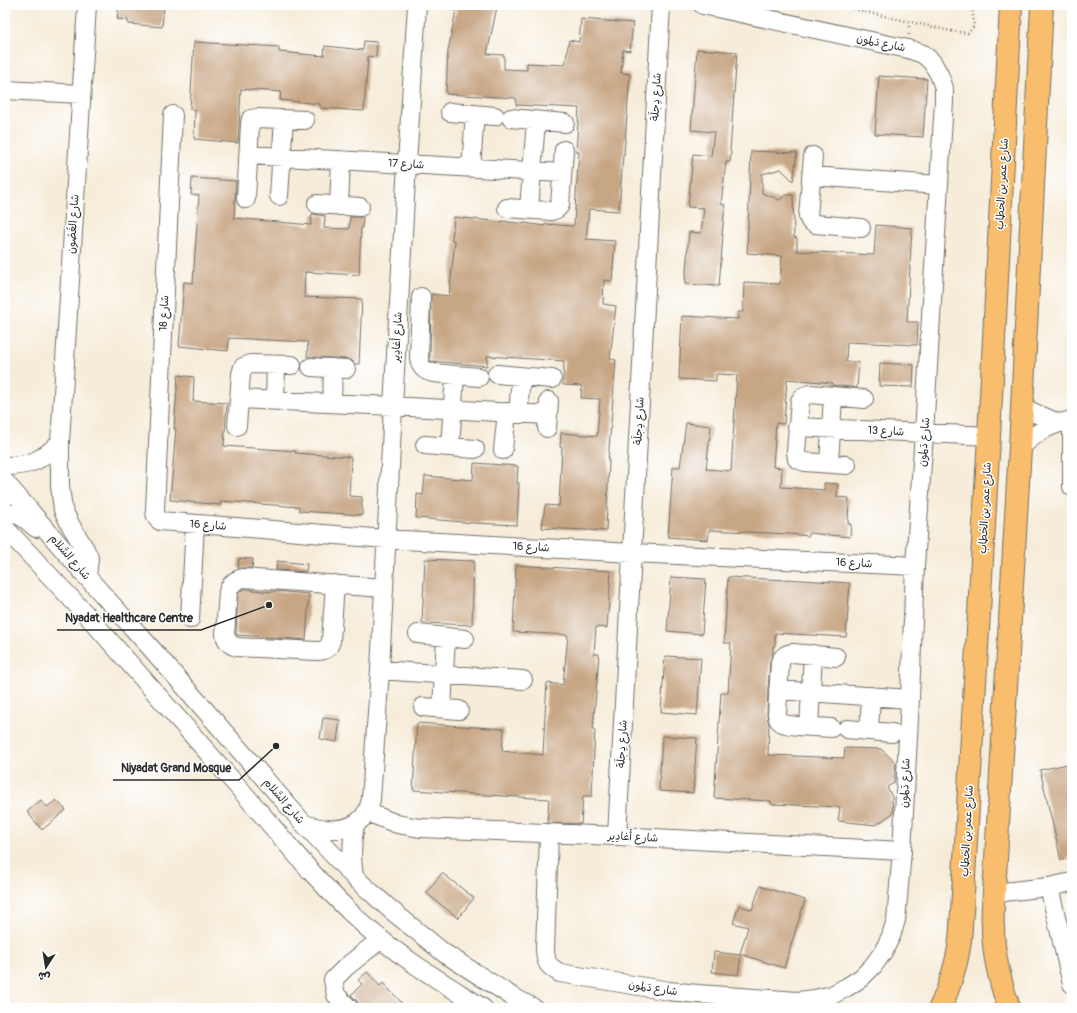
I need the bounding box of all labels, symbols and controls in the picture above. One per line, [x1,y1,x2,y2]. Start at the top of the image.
street label: شارع دَلمون [855,31,907,56]
street label: شارع دِجلَة [647,72,666,122]
street label: شارع عمر بن الخطاب [993,138,1013,230]
street label: شارع 17 [387,157,424,173]
street label: شارع الغُصُون [63,194,84,254]
street label: شارع 18 [157,295,173,331]
street label: شارع أَغادِير [387,311,407,364]
street label: شارع دِجلَة [630,396,649,446]
street label: شارع دَلمون [916,417,934,467]
street label: شارع 13 [867,424,905,440]
street label: شارع عمر بن الخطاب [976,462,996,554]
street label: شارع 16 [189,517,227,535]
street label: شارع السَّلام [45,532,93,584]
street label: شارع 16 [512,540,550,556]
street label: شارع 16 [835,556,873,572]
callout: Nyadat Healthcare Centre [57,606,201,630]
text: Nyadat Healthcare Centre [65,611,194,626]
street label: شارع دِجلَة [613,719,632,769]
callout: Niyadat Grand Mosque [113,756,239,780]
street label: شارع دَلمون [897,758,915,808]
text: Niyadat Grand Mosque [121,761,232,776]
street label: شارع السَّلام [259,776,307,828]
street label: شارع عمر بن الخطاب [958,785,978,877]
street label: شارع أَغادِير [606,827,659,847]
north arrow [26,947,66,987]
text: ش [37,969,51,984]
street label: شارع دَلمون [627,978,679,1000]

